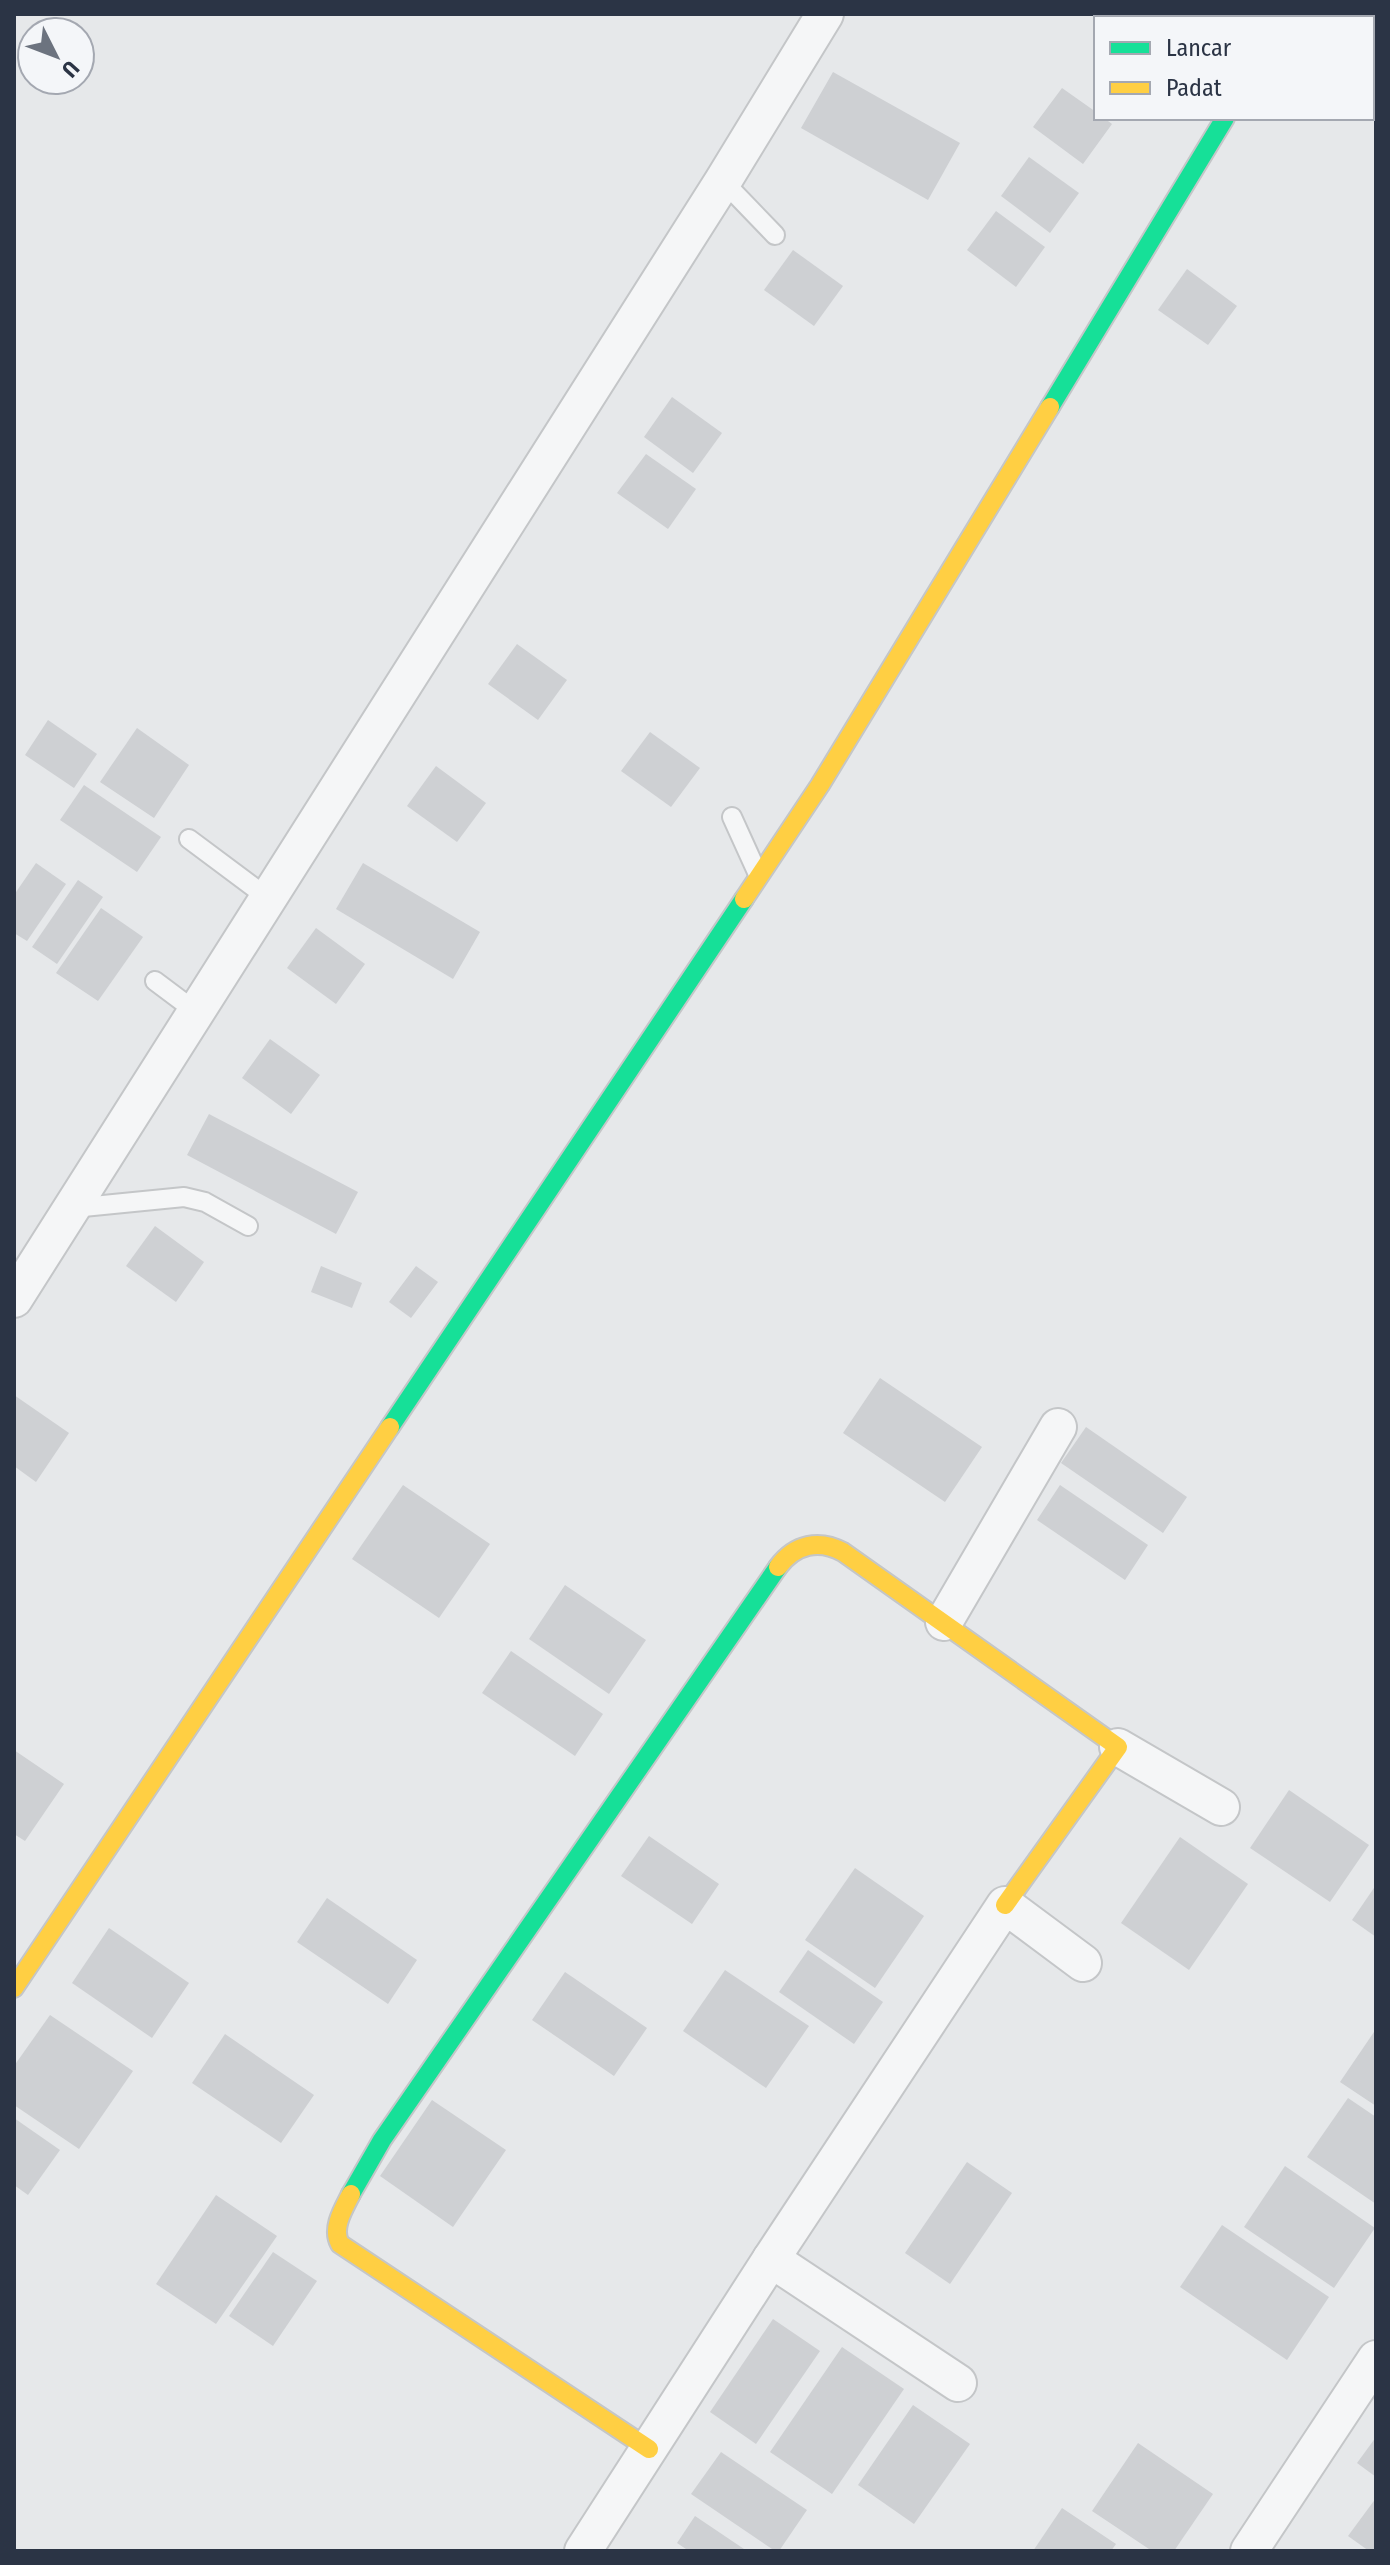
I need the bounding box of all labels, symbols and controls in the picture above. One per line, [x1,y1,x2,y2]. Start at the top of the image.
north arrow [16,16,96,96]
legend [1094,16,1374,120]
text: Lancar [1166,34,1232,62]
text: U [56,55,85,83]
text: Padat [1166,74,1222,102]

